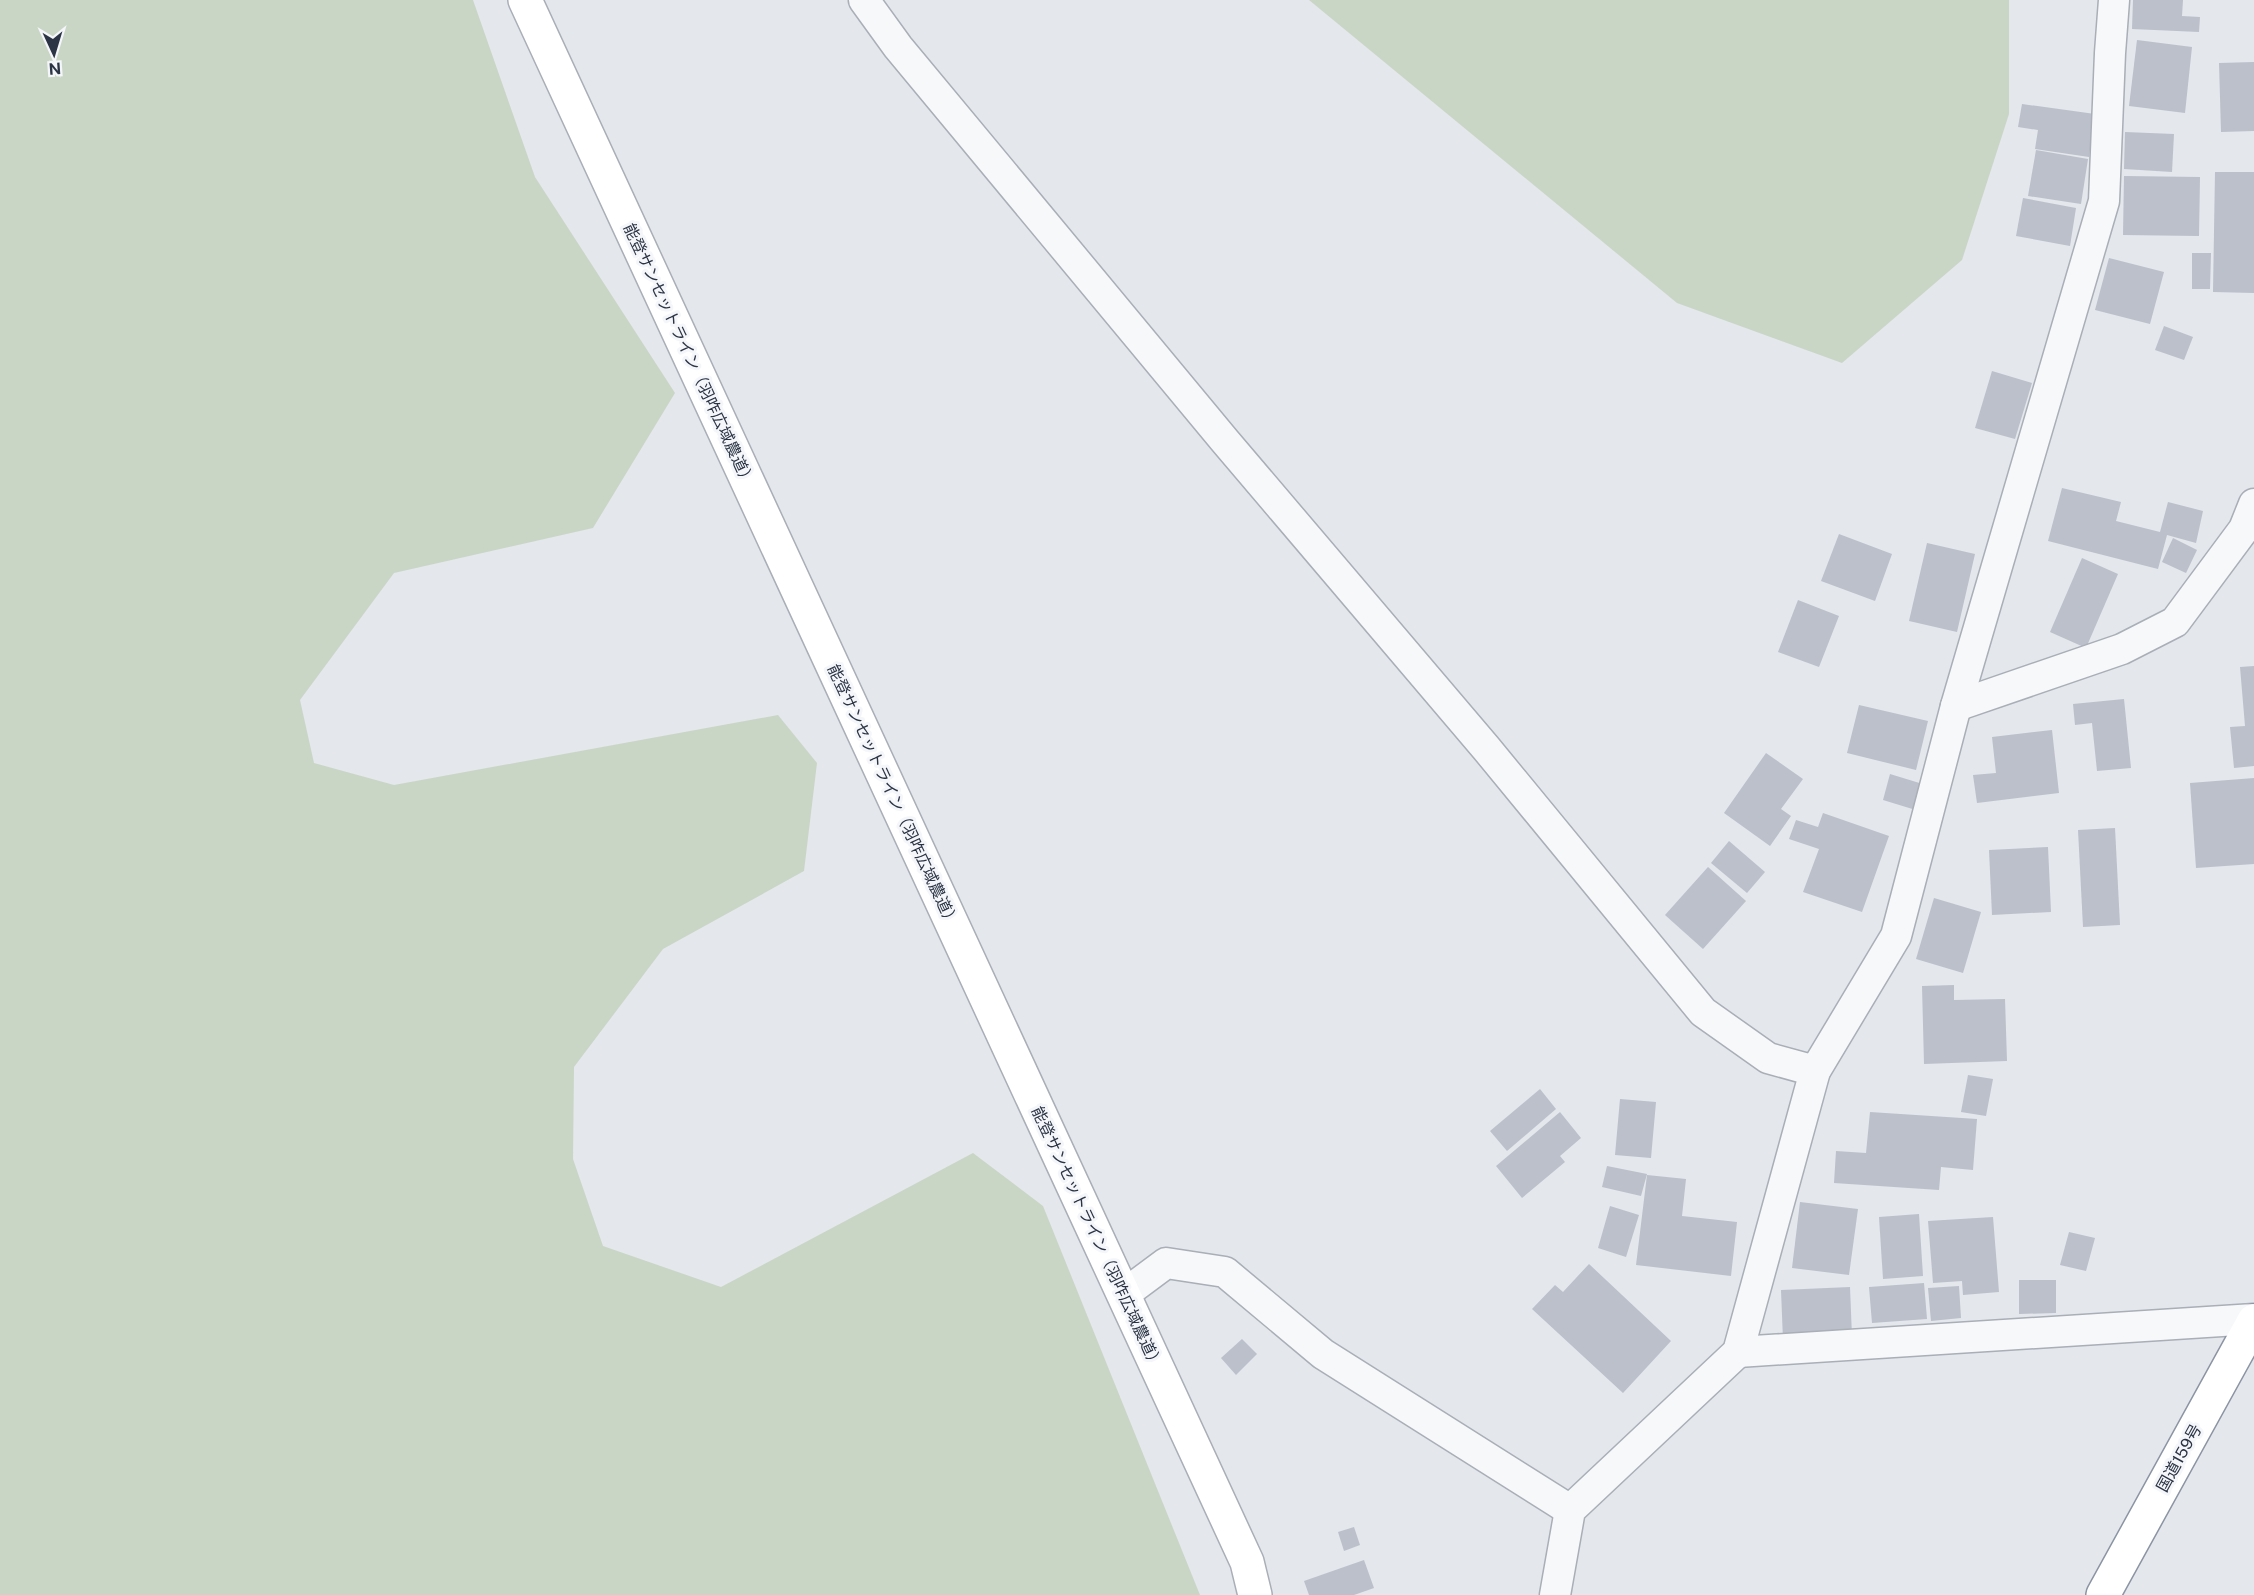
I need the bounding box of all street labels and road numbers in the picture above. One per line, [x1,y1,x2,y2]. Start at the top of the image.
street label: 能登サンセットライン（羽咋広域農道） [620,220,758,490]
street label: 能登サンセットライン（羽咋広域農道） [824,661,962,931]
street label: 能登サンセットライン（羽咋広域農道） [1028,1103,1166,1373]
street label: 国道159号 [2153,1421,2205,1495]

